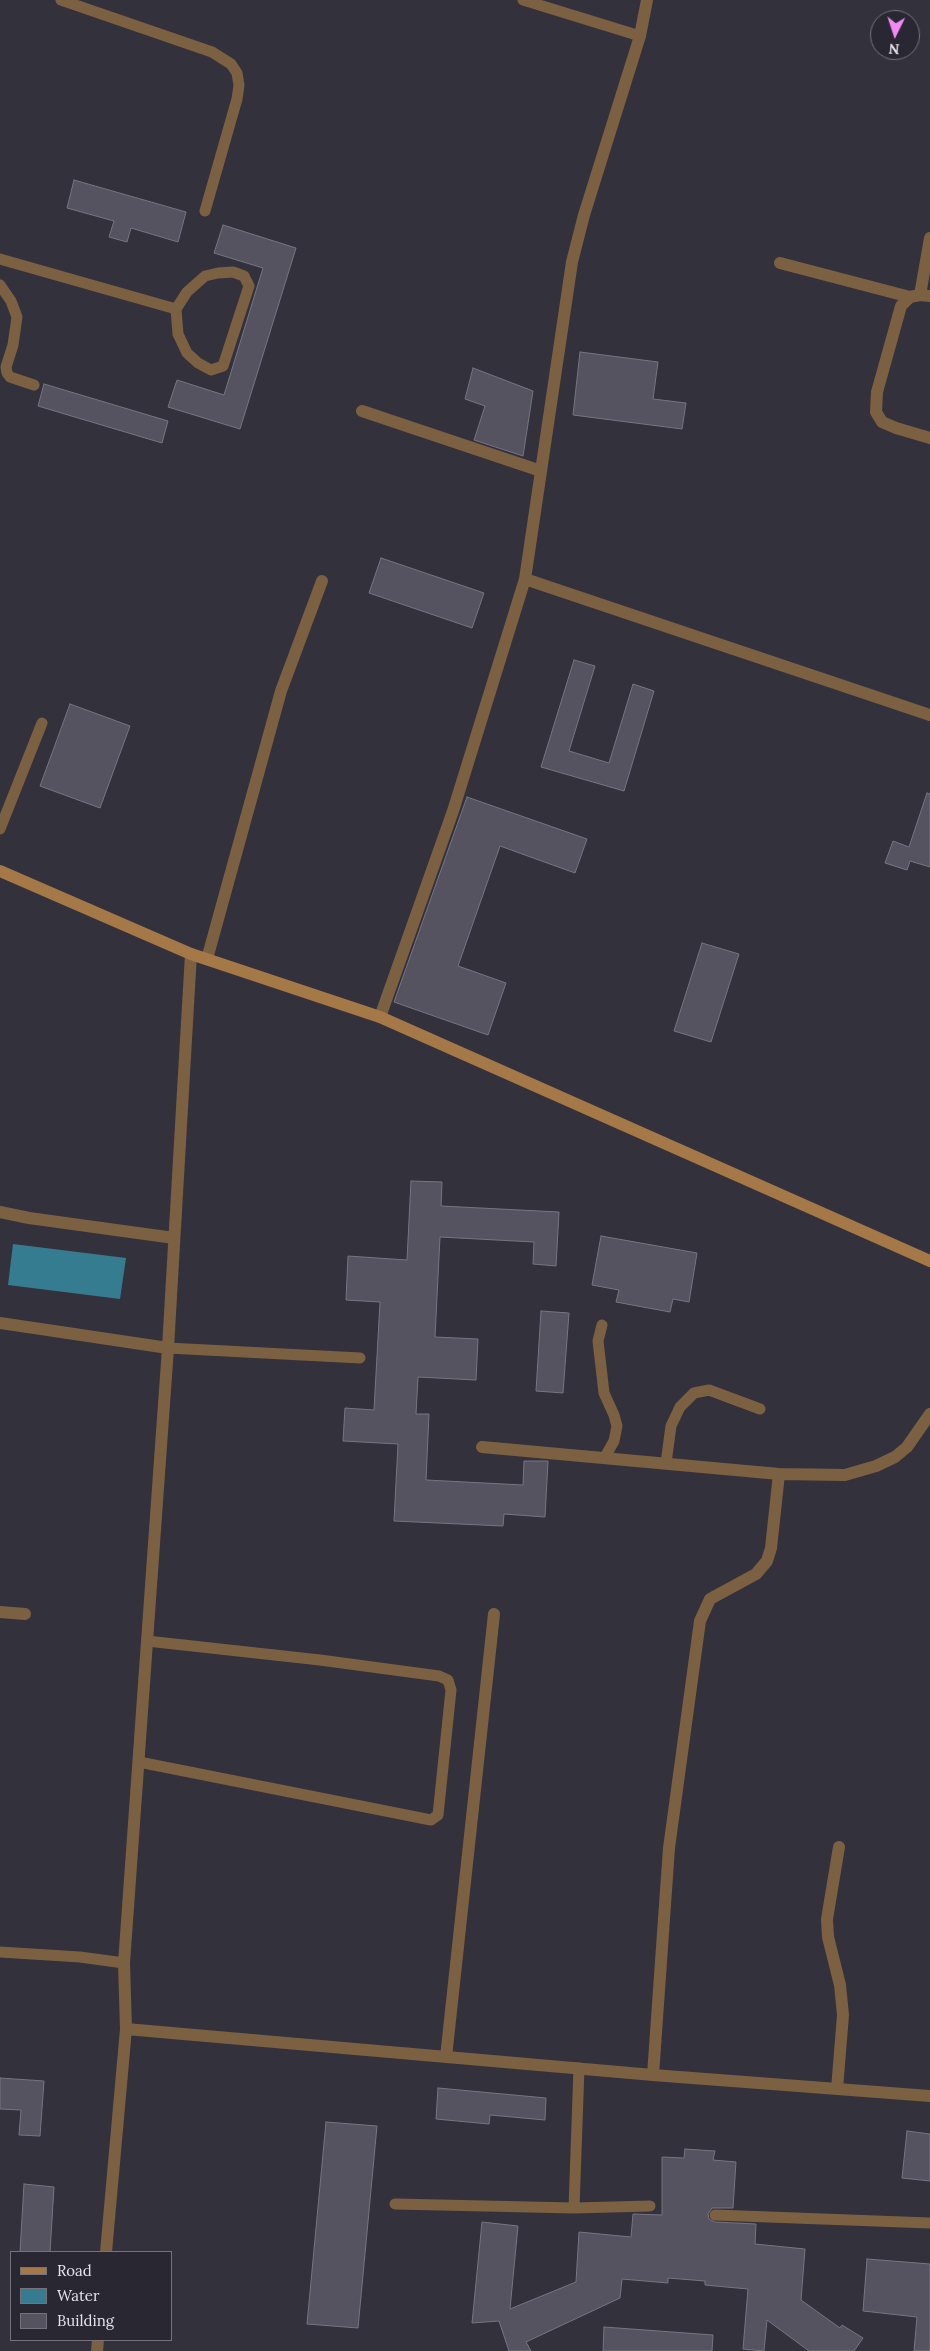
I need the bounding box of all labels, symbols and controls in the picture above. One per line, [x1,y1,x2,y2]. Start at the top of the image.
north arrow [870,10,920,60]
text: N [888,40,900,58]
legend [10,2251,172,2341]
text: Road [57,2261,92,2280]
text: Water [57,2286,99,2305]
text: Building [57,2311,114,2330]

